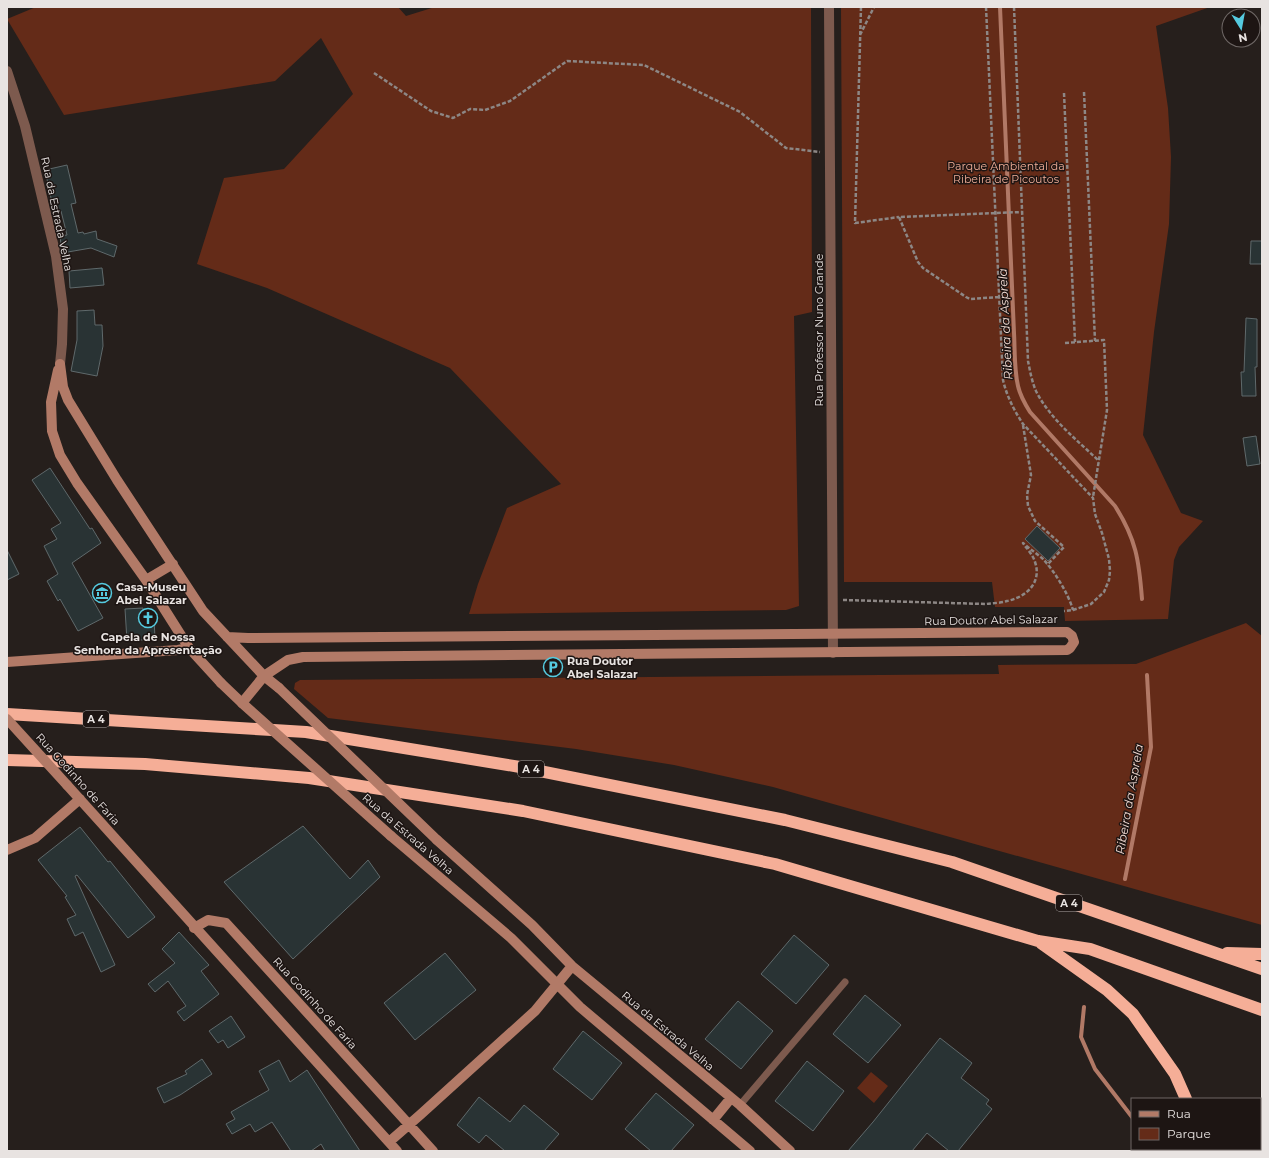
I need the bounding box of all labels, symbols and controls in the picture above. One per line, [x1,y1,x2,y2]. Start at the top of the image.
north arrow [1221,8,1261,48]
text: N [1237,30,1249,46]
street label: Rua da Estrada Velha [38,156,76,272]
park label: Parque Ambiental da Ribeira de Picoutos [947,159,1065,186]
street label: Rua Professor Nuno Grande [812,253,826,406]
water label: Ribeira da Asprela [995,268,1015,380]
place label: Casa-Museu Abel Salazar [115,580,187,607]
museum icon: Casa-Museu Abel Salazar [91,582,113,604]
church icon: Capela de Nossa Senhora da Apresentação [137,607,159,629]
street label: Rua Doutor Abel Salazar [924,612,1058,628]
place label: Capela de Nossa Senhora da Apresentação [74,630,222,657]
place label: Rua Doutor Abel Salazar [566,654,638,681]
parking icon: Rua Doutor Abel Salazar [542,656,564,678]
road number: A 4 [83,711,109,727]
street label: Rua Godinho de Faria [33,730,123,828]
water label: Ribeira da Asprela [1112,743,1146,855]
road number: A 4 [518,761,544,777]
street label: Rua da Estrada Velha [359,790,457,878]
road number: A 4 [1056,895,1082,911]
street label: Rua Godinho de Faria [270,954,360,1052]
street label: Rua da Estrada Velha [619,988,717,1074]
legend [1131,1098,1261,1150]
text: Rua [1167,1106,1191,1121]
text: Parque [1167,1126,1211,1141]

